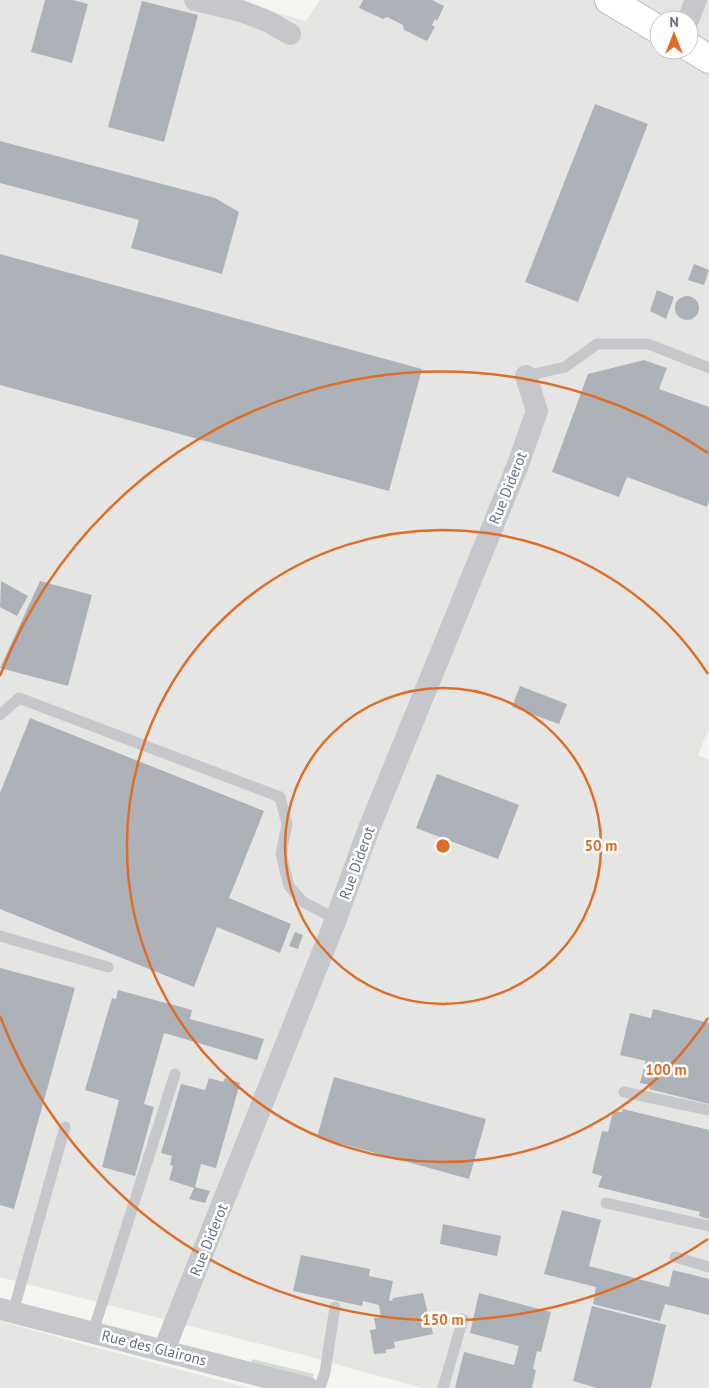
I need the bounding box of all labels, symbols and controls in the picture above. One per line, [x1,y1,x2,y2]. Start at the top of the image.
north arrow [649,10,699,60]
text: N [669,13,679,31]
street label: Rue Diderot [484,449,531,527]
street label: Rue Diderot [335,824,378,902]
text: 50 m [585,836,617,855]
centre of rings [434,837,452,855]
text: 100 m [645,1060,687,1079]
street label: Rue Diderot [185,1201,232,1279]
text: 150 m [422,1310,464,1329]
street label: Rue des Glairons [100,1325,208,1370]

